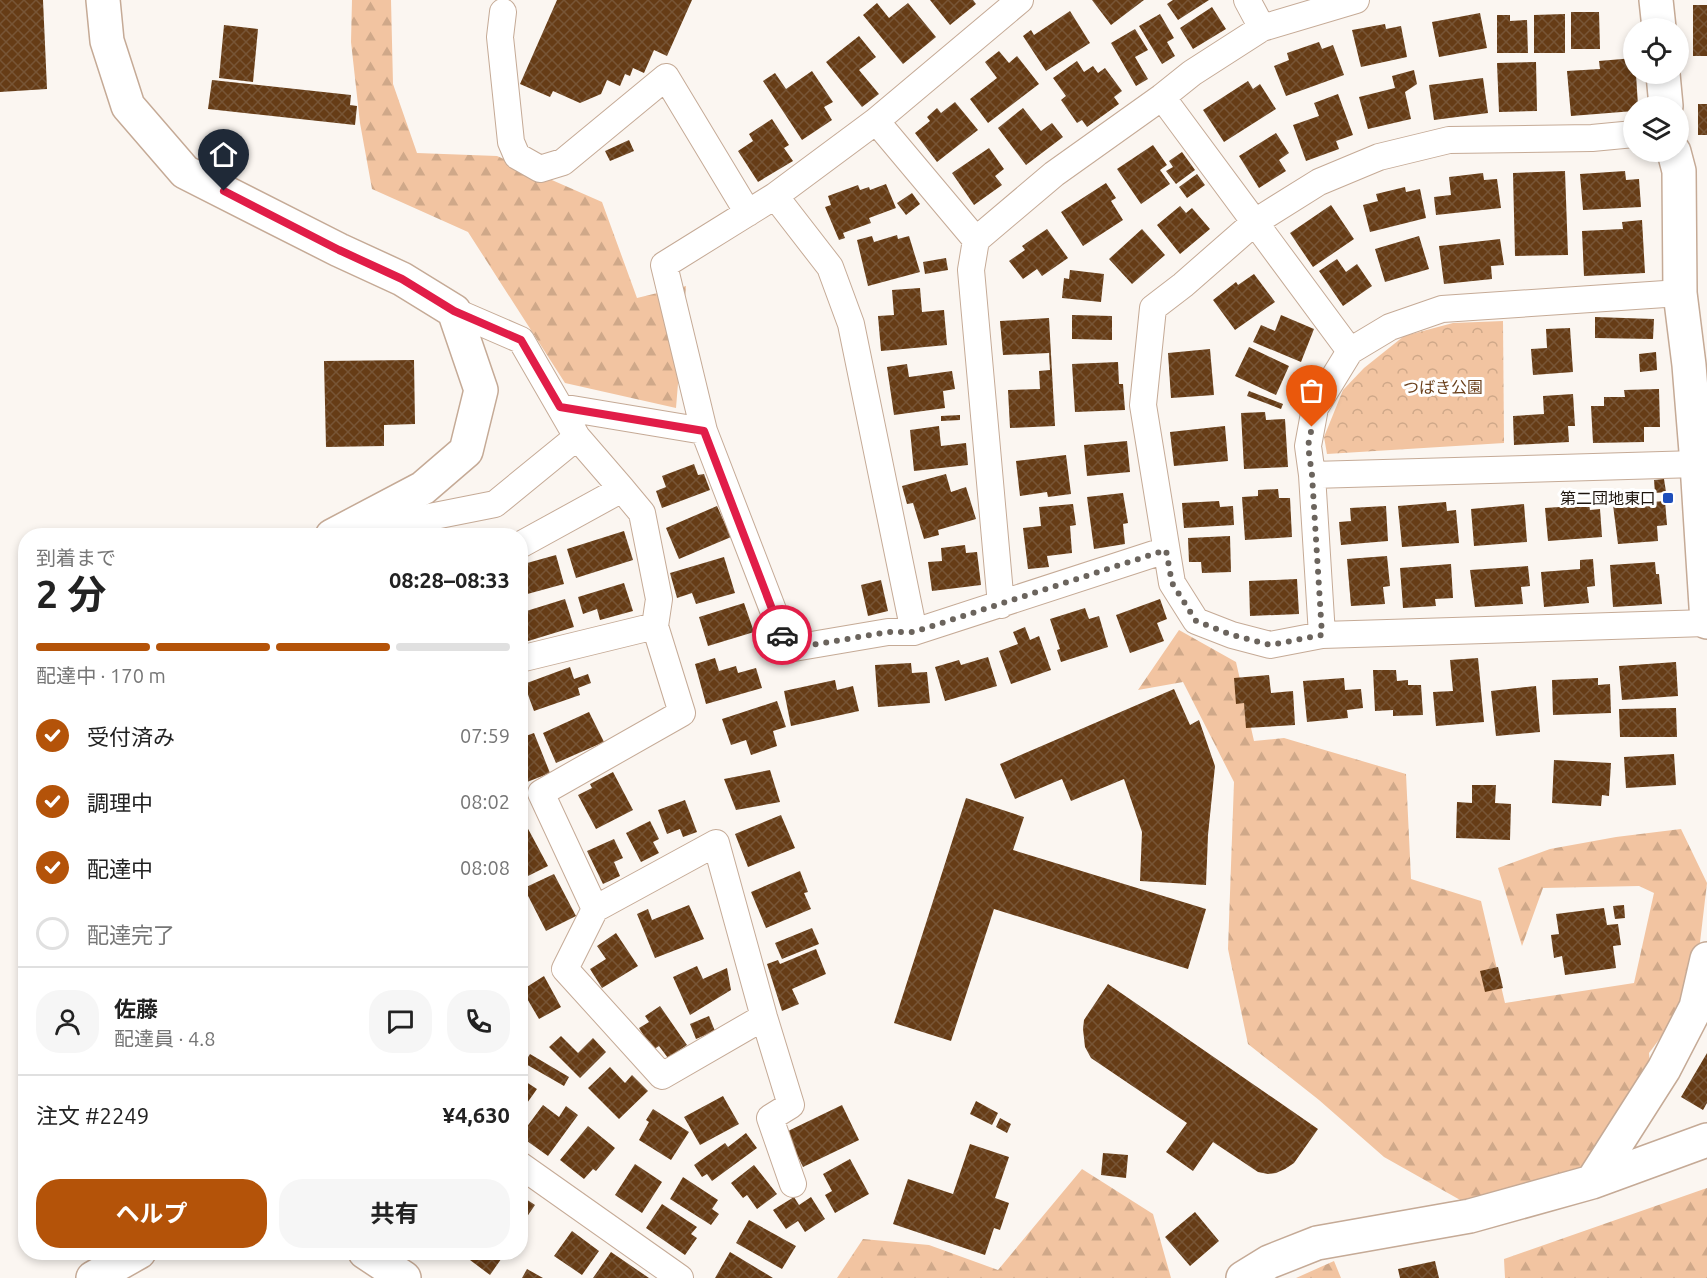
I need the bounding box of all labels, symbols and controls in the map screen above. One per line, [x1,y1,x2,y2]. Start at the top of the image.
map controls [1623,18,1689,162]
button: locate [1623,18,1689,84]
button: layers [1623,96,1689,162]
pin [198,129,249,191]
icon: home [207,138,240,171]
pin [1286,365,1337,427]
icon: bag [1295,374,1328,407]
park label: つばき公園 [1403,378,1483,396]
place label: 第二団地東口 [1560,489,1656,507]
marker: 第二団地東口 [1661,491,1675,505]
text: 到着まで [36,546,116,569]
text: 08:28–08:33 [389,567,510,592]
text: 2 分 [36,572,106,615]
courier [752,605,812,665]
icon: car [766,619,799,652]
text: 配達中 · 170 m [36,664,166,687]
icon: check [36,719,69,752]
text: 受付済み [87,724,175,749]
text: 07:59 [460,724,510,747]
icon: check [36,785,69,818]
text: 調理中 [87,790,153,815]
text: 08:02 [460,790,510,813]
icon: check [36,851,69,884]
text: 配達中 [87,856,153,881]
text: 08:08 [460,856,510,879]
text: 配達完了 [87,922,175,947]
button: person [36,990,99,1053]
button: chat [369,990,432,1053]
button: phone [447,990,510,1053]
text: 佐藤 [114,996,158,1021]
text: 配達員 · 4.8 [114,1027,216,1050]
text: ¥4,630 [443,1102,510,1127]
text: 注文 #2249 [36,1103,149,1128]
button: ヘルプ [36,1179,267,1248]
button: 共有 [279,1179,510,1248]

